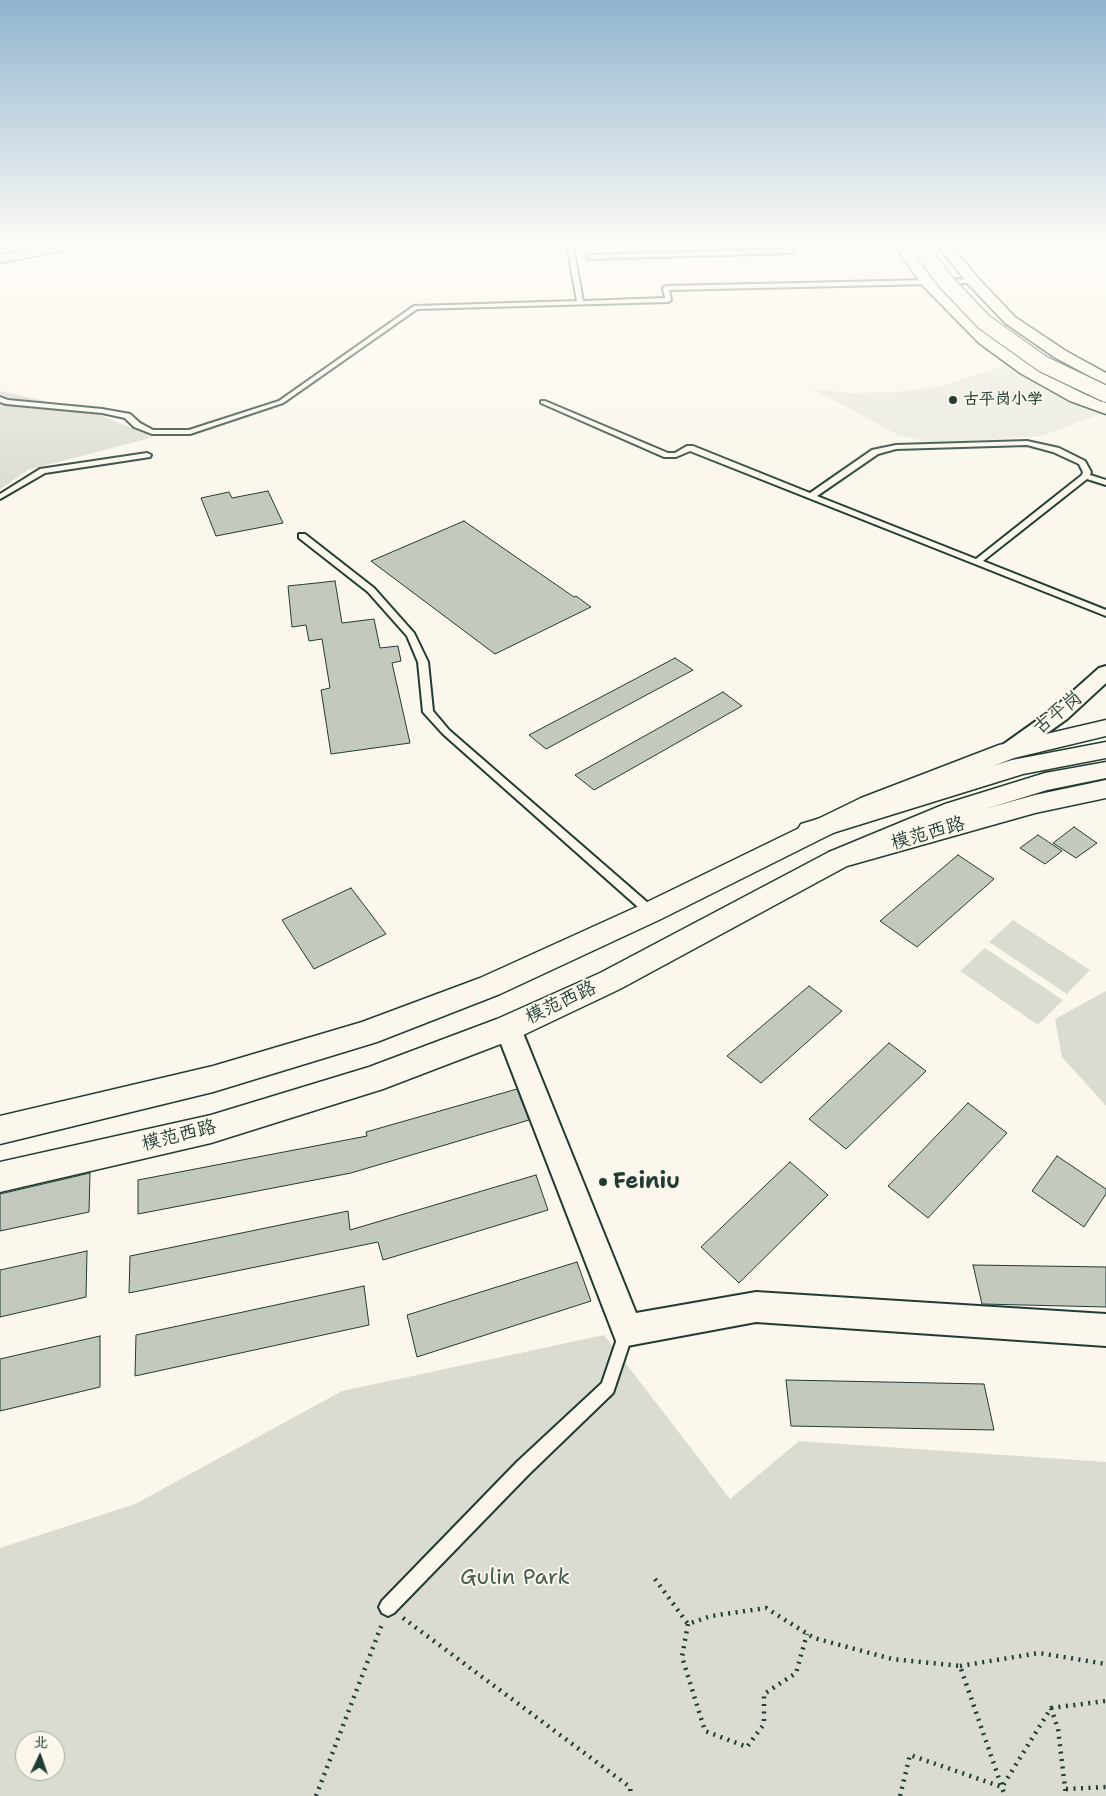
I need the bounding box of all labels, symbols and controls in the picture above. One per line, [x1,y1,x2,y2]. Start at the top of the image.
place label: 古平岗小学 [963,390,1043,410]
marker: 古平岗小学 [947,394,959,406]
street label: 古平岗 [1029,686,1087,740]
street label: 模范西路 [888,813,968,855]
street label: 模范西路 [522,977,600,1029]
street label: 模范西路 [139,1116,219,1156]
place label: Feiniu [613,1169,680,1195]
marker: Feiniu [597,1176,609,1188]
park label: Gulin Park [460,1565,570,1591]
north arrow [15,1731,65,1781]
text: 北 [33,1733,48,1751]

